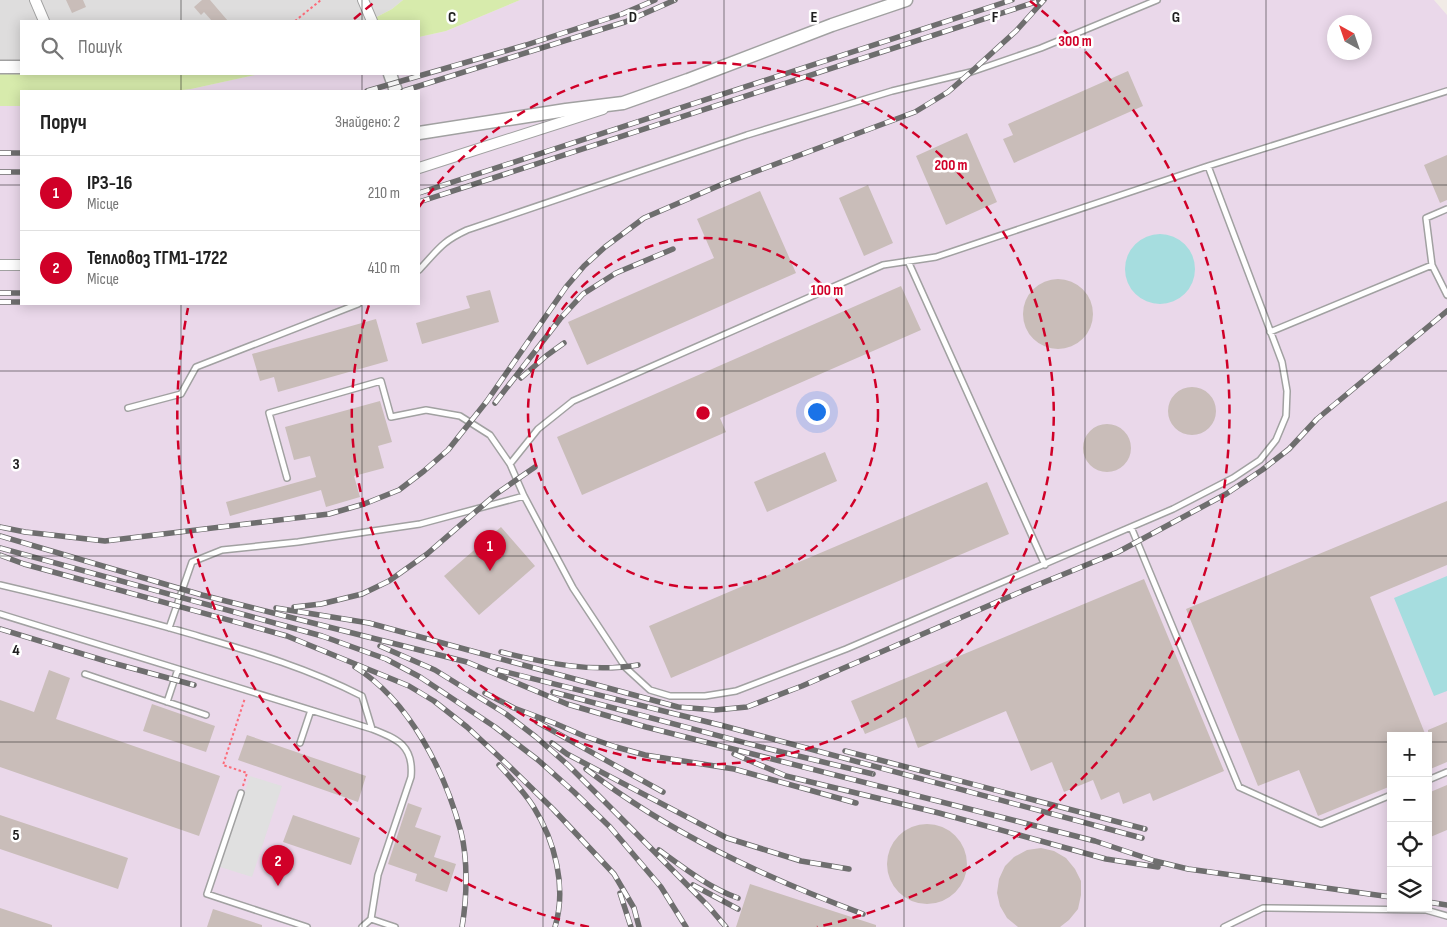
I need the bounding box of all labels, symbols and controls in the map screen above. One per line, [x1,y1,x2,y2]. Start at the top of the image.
text: C [448,8,456,27]
text: D [629,8,637,27]
text: E [811,8,818,27]
text: F [992,8,999,27]
text: G [1172,8,1180,27]
north arrow [1327,15,1372,60]
search box [20,20,420,75]
text: 300 m [1058,32,1092,51]
icon: search [38,34,66,62]
text: Пошук [78,36,122,59]
text: Поруч [40,110,87,135]
text: Знайдено: 2 [335,113,400,132]
text: 200 m [934,156,968,175]
text: ІРЗ-16 [87,172,132,195]
text: 1 [53,184,59,203]
text: 210 m [368,184,400,203]
text: Місце [87,195,119,214]
text: Тепловоз ТГМ1-1722 [87,247,228,270]
text: 2 [52,259,60,278]
text: 410 m [368,259,400,278]
text: Місце [87,270,119,289]
text: 100 m [811,281,843,300]
your location [804,399,830,425]
centre of rings [694,404,712,422]
text: 3 [12,455,20,474]
pin: 1 [474,530,506,571]
text: 4 [12,641,20,660]
map controls [1387,732,1432,912]
button: + [1387,732,1432,777]
button: − [1387,777,1432,822]
button: locate [1387,822,1432,867]
text: 5 [12,826,20,845]
pin: 2 [262,845,294,886]
button: layers [1387,867,1432,912]

